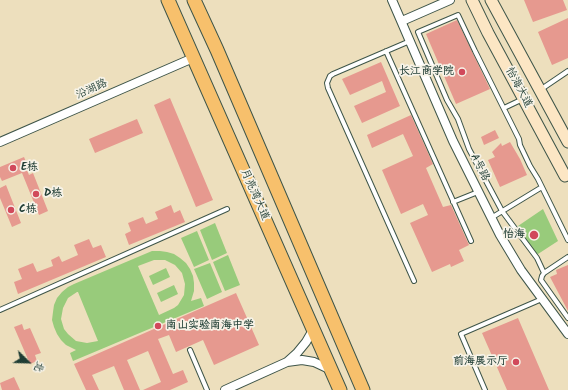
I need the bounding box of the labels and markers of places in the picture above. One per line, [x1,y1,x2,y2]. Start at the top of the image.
place label: 长江商学院 [399,65,454,79]
marker: 长江商学院 [457,67,467,77]
place label: E栋 [21,161,38,175]
marker: E栋 [8,163,18,173]
place label: D栋 [44,187,62,201]
marker: D栋 [31,189,41,199]
place label: C栋 [19,203,37,217]
marker: C栋 [6,205,16,215]
place label: 怡海 [503,228,525,242]
marker: 怡海 [528,229,540,241]
place label: 南山实验南海中学 [166,319,254,333]
marker: 南山实验南海中学 [153,321,163,331]
place label: 前海展示厅 [453,355,508,369]
marker: 前海展示厅 [511,357,521,367]

